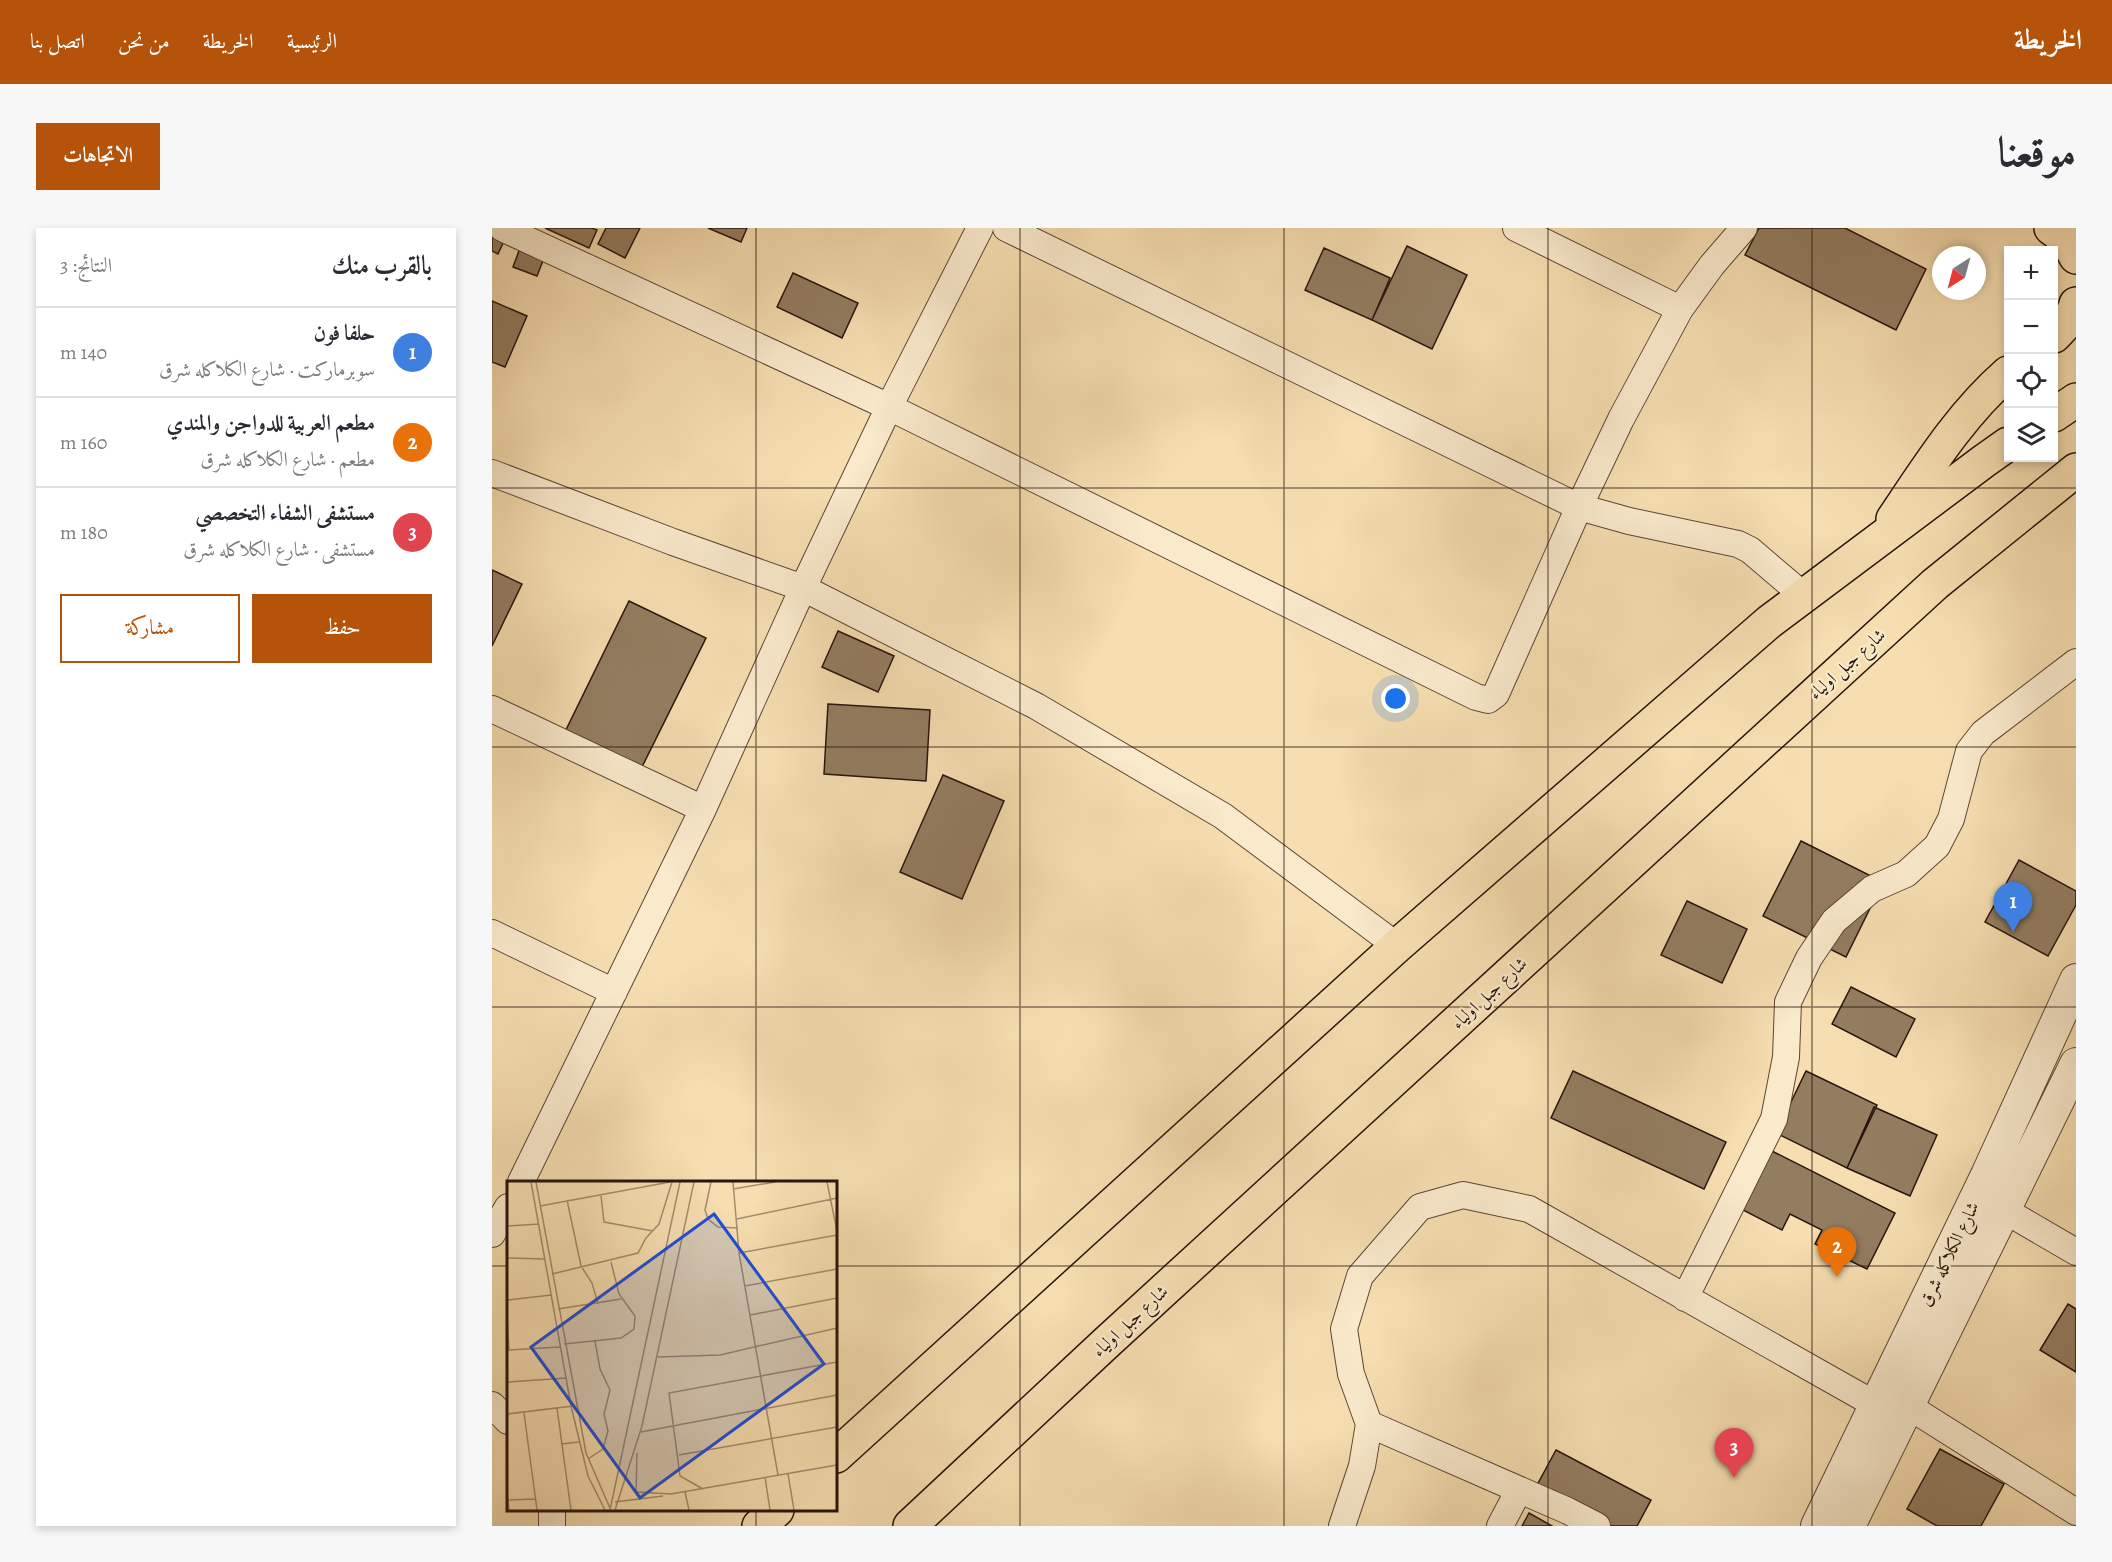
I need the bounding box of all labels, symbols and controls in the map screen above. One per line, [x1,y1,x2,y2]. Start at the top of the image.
text: الخريطة [2014,21,2082,59]
text: اتصل بنا [30,27,85,55]
text: من نحن [118,27,170,55]
text: الخريطة [203,27,254,55]
text: الرئيسية [287,27,337,55]
button: الاتجاهات [36,123,160,190]
text: موقعنا [1998,123,2076,180]
north arrow [1932,246,1986,300]
map controls [2004,246,2058,462]
button: + [2004,246,2058,300]
text: بالقرب منك [331,248,432,283]
text: النتائج: 3 [60,252,112,279]
button: − [2004,300,2058,354]
text: حلفا فون [313,318,375,348]
text: 140 m [60,339,107,366]
text: 1 [409,339,416,366]
button: locate [2004,354,2058,408]
text: سوبرماركت · شارع الكلاكله شرق [159,356,375,383]
text: مطعم العربية للدواجن والمندي [166,408,375,438]
button: layers [2004,408,2058,462]
text: 160 m [60,429,107,456]
text: 2 [408,429,417,456]
text: مطعم · شارع الكلاكله شرق [200,446,375,473]
text: مستشفى الشفاء التخصصي [195,498,375,528]
text: 180 m [60,519,108,546]
text: 3 [408,519,417,546]
text: مستشفى · شارع الكلاكله شرق [183,536,375,563]
button: مشاركة [60,594,240,663]
button: حفظ [252,594,432,663]
street label: شارع جبل اولياء [1803,623,1893,707]
your location [1381,684,1410,713]
pin: 1 [1994,882,2032,932]
street label: شارع جبل اولياء [1446,952,1534,1037]
inset map [507,1181,837,1511]
street label: شارع الكلاكله شرق [1913,1198,1987,1312]
pin: 2 [1818,1228,1856,1277]
street label: شارع جبل اولياء [1087,1280,1175,1365]
pin: 3 [1714,1428,1754,1478]

